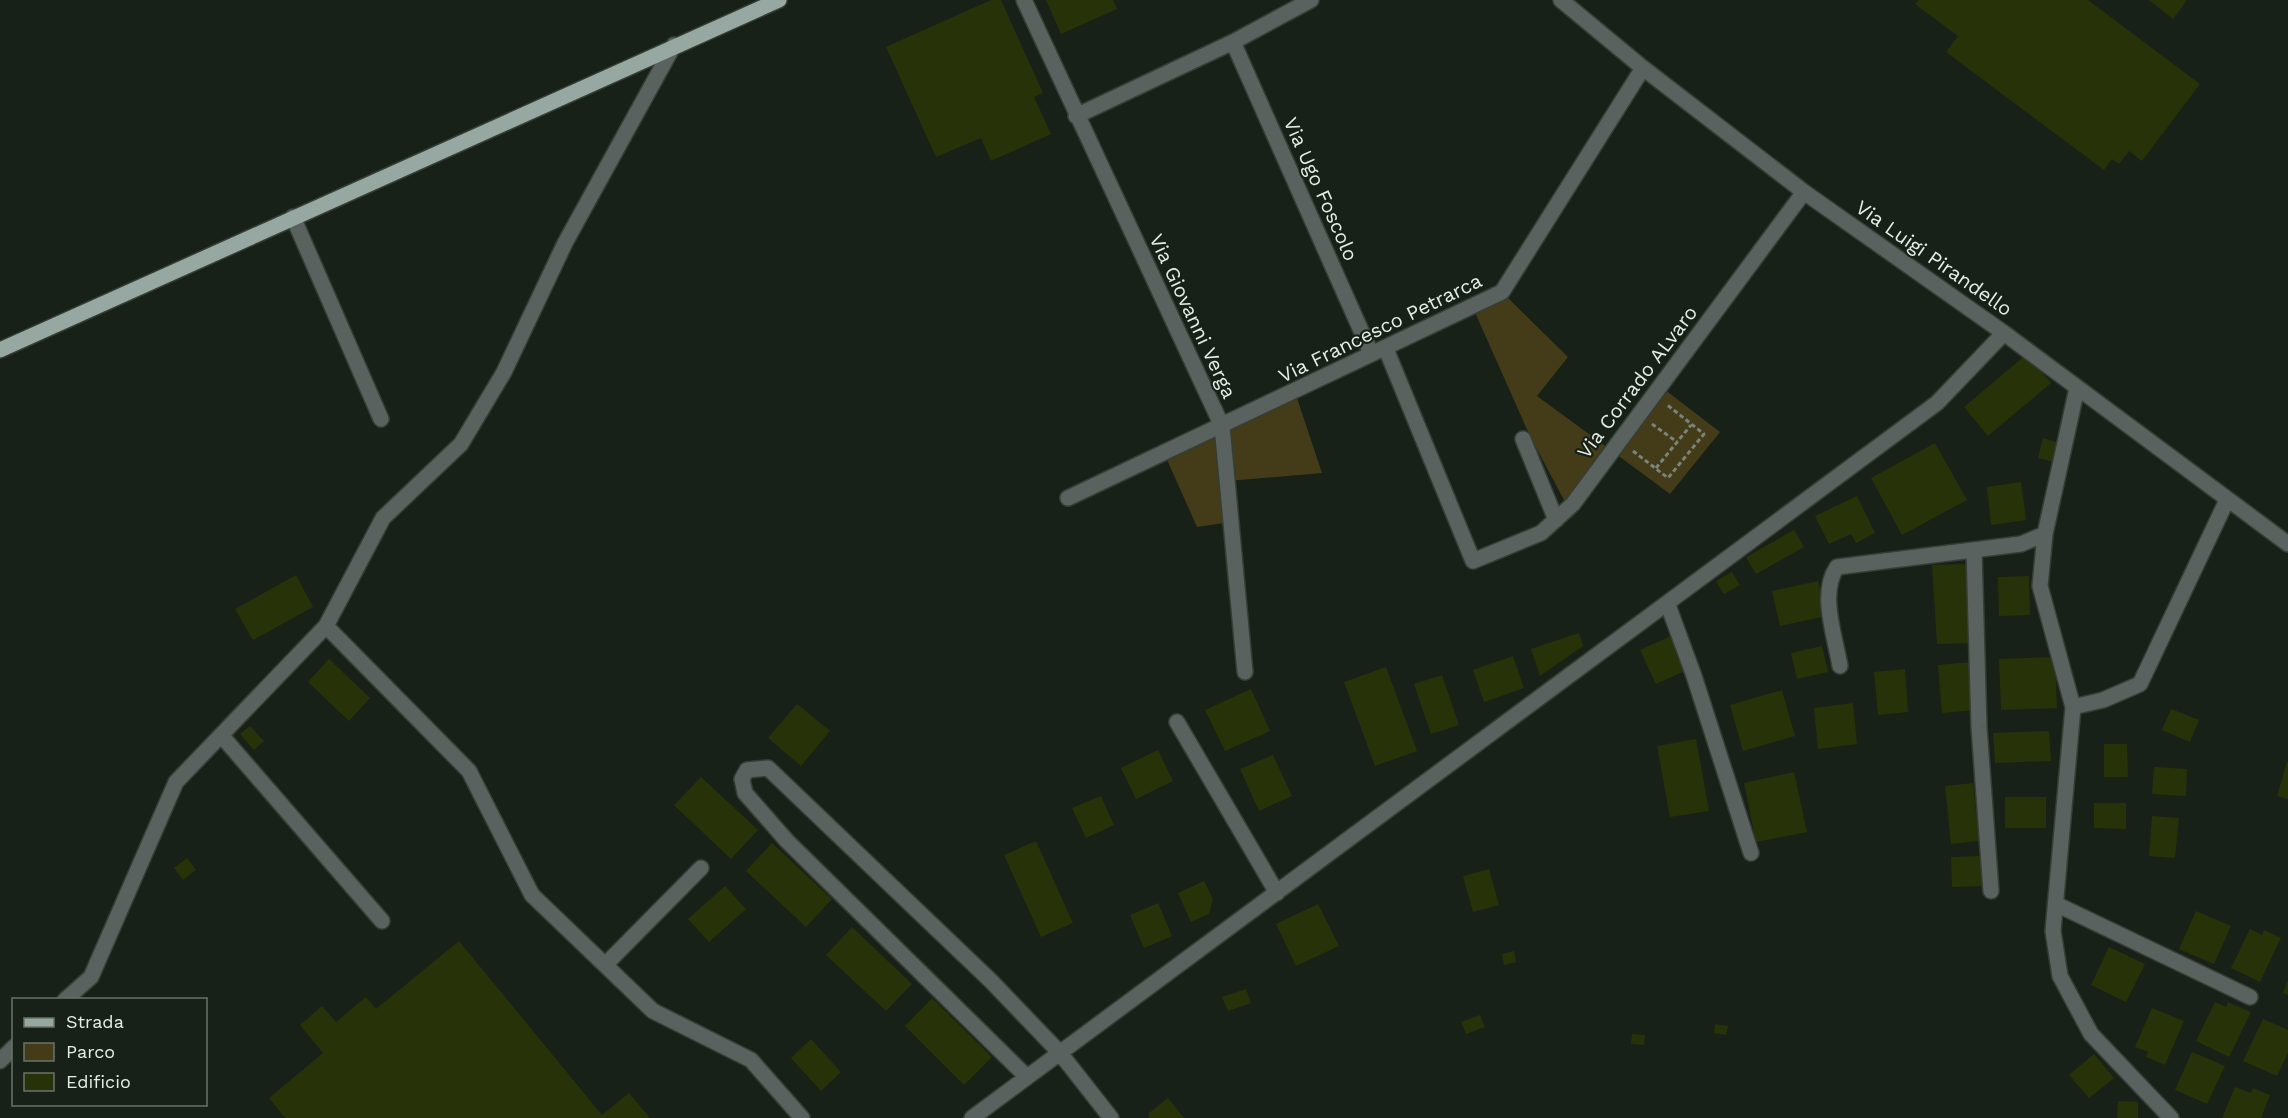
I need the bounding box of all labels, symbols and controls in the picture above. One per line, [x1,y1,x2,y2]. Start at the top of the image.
street label: Via Ugo Foscolo [1279,114,1363,264]
street label: Via Luigi Pirandello [1851,195,2017,321]
street label: Via Giovanni Verga [1144,230,1242,402]
street label: Via Francesco Petrarca [1274,268,1486,388]
street label: Via Corrado ALvaro [1572,301,1702,463]
legend [12,998,207,1106]
text: Strada [66,1011,124,1032]
text: Parco [66,1041,115,1062]
text: Edificio [66,1071,131,1092]

